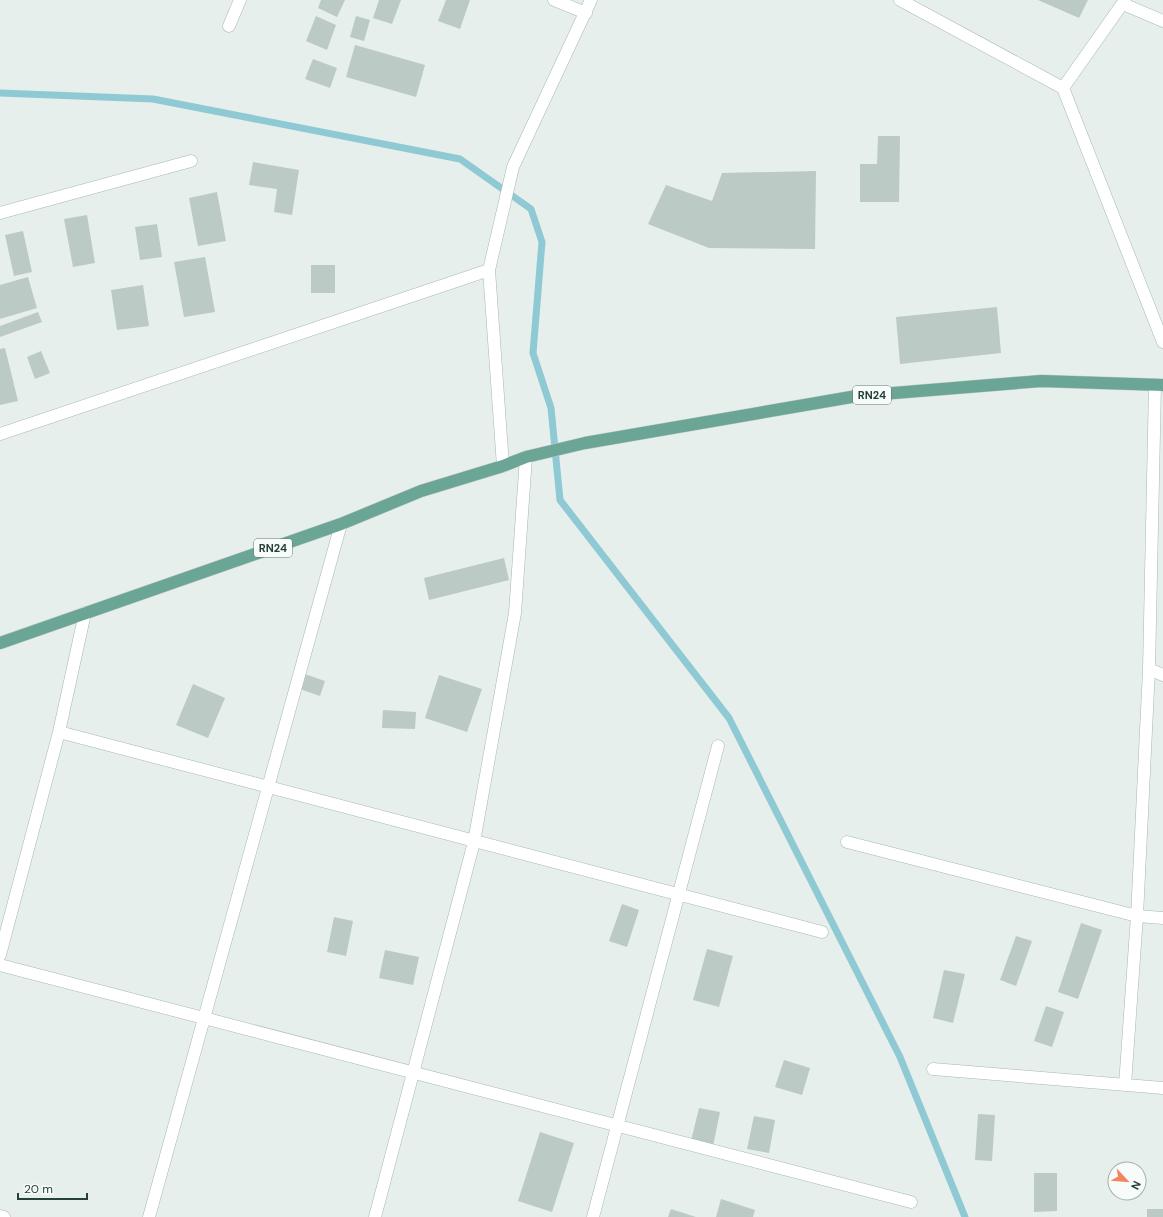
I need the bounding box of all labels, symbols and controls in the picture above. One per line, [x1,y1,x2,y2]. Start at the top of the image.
road number: RN24 [853,386,891,404]
road number: RN24 [254,539,292,557]
north arrow [1107,1161,1147,1201]
scale bar [18,1175,87,1201]
text: N [1128,1179,1144,1192]
text: 20 m [24,1181,53,1197]

